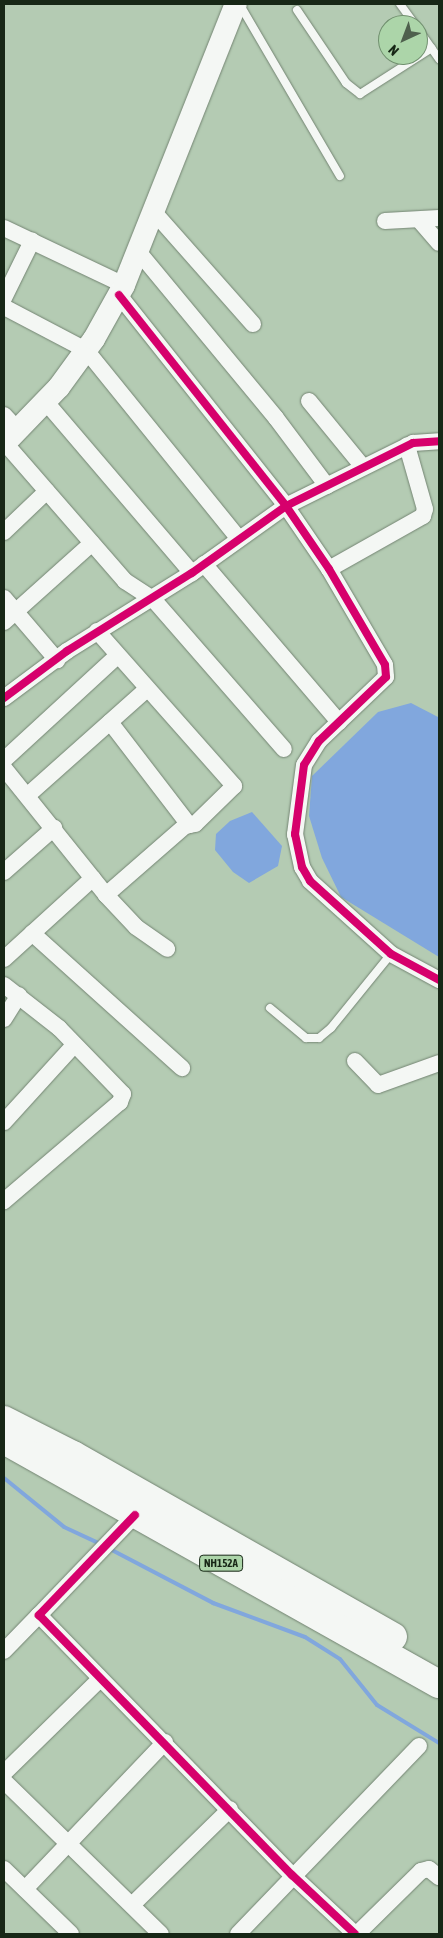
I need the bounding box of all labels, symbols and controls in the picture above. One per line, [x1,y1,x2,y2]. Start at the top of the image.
north arrow [378,15,428,65]
text: N [385,42,402,59]
road number: NH152A [198,1555,244,1572]

